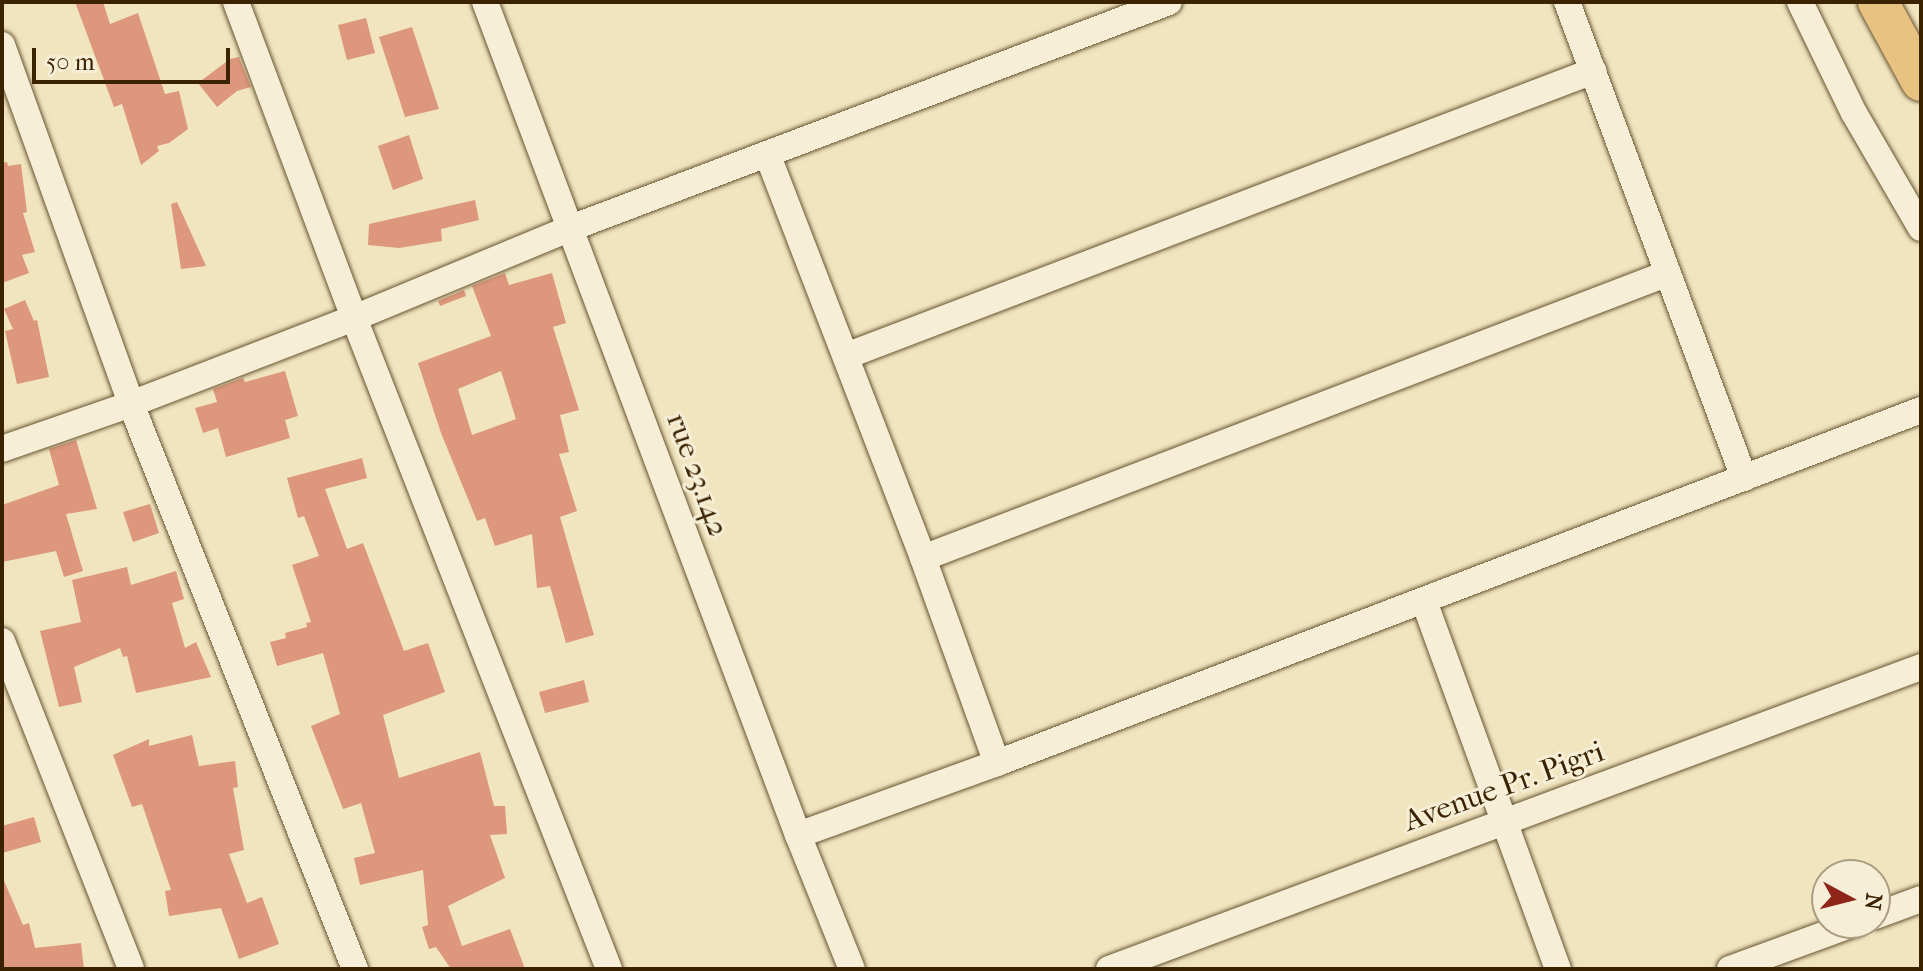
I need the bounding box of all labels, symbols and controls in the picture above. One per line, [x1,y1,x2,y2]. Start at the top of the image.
scale bar [36,32,234,82]
text: 50 m [46,48,95,76]
street label: rue 23.142 [658,409,736,541]
street label: Avenue Pr. Pigri [1399,734,1609,840]
north arrow [1811,859,1891,939]
text: N [1859,892,1887,912]

